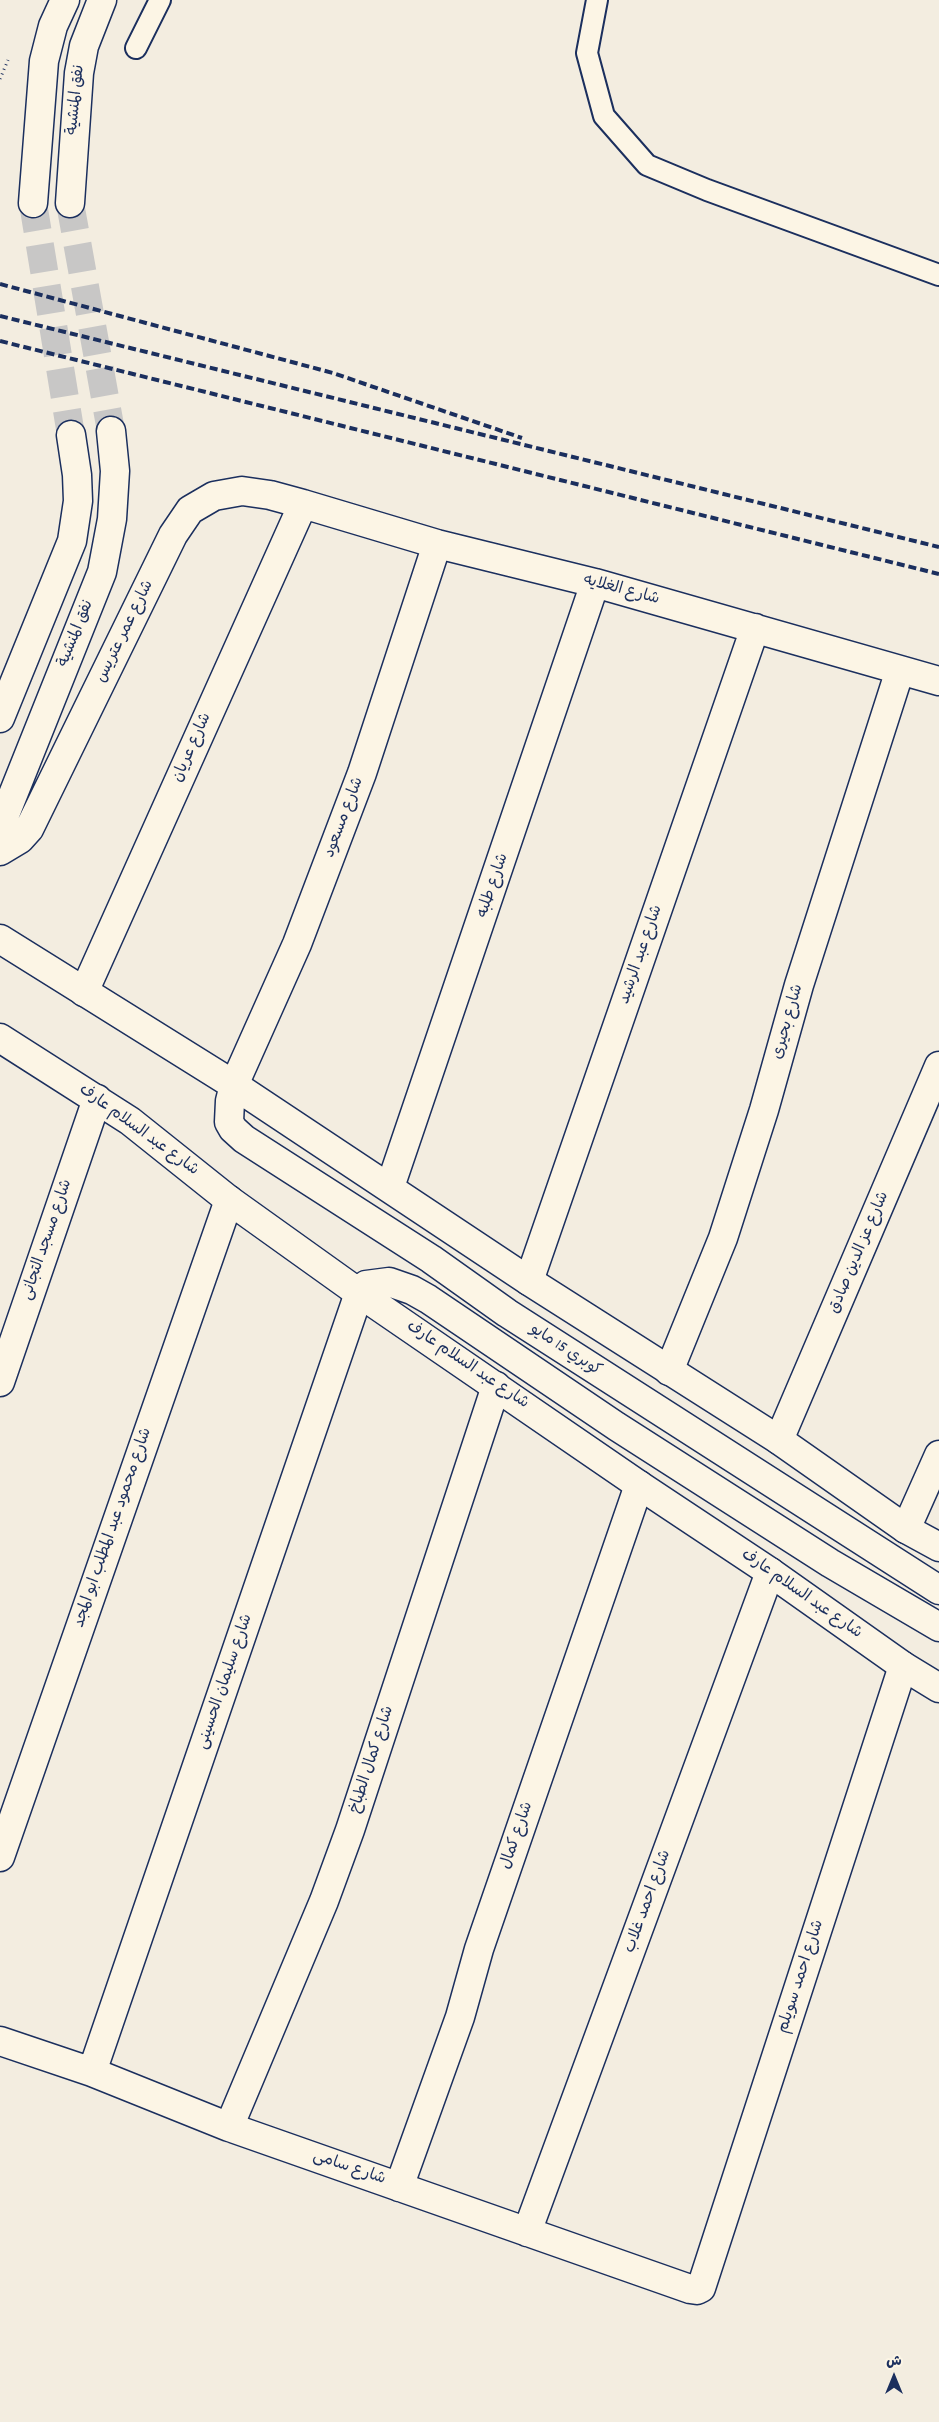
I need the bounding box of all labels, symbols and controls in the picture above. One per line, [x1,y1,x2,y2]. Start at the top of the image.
street label: نفق المنشية [64,64,90,136]
street label: شارع الغلايه [581,572,661,610]
street label: شارع عمر عتريس [93,578,159,686]
street label: نفق المنشية [55,598,99,670]
street label: شارع عريان [169,710,217,786]
street label: شارع مسعود [321,775,369,861]
street label: شارع طلبه [474,851,514,921]
street label: شارع عبد الرشيد [616,903,668,1007]
street label: شارع بحيرى [769,982,809,1062]
street label: شارع عبد السلام عارف [74,1081,202,1181]
street label: شارع مسجد التجانى [18,1177,78,1303]
street label: شارع عز الدين صادق [826,1189,894,1317]
street label: شارع عبد السلام عارف [402,1318,532,1414]
street label: كوبري 15 مايو [526,1321,604,1381]
street label: شارع محمود عبد المطلب ابو المجد [71,1426,157,1630]
street label: شارع عبد السلام عارف [737,1546,865,1644]
street label: شارع سليمان الحسينى [194,1612,258,1752]
street label: شارع كمال الطباخ [347,1704,399,1816]
street label: شارع كمال [498,1800,538,1872]
street label: شارع احمد غلاب [621,1848,677,1956]
street label: شارع احمد سويلم [775,1918,829,2036]
street label: شارع سامى [310,2148,388,2190]
north arrow [869,2352,919,2402]
text: ش [886,2352,902,2372]

